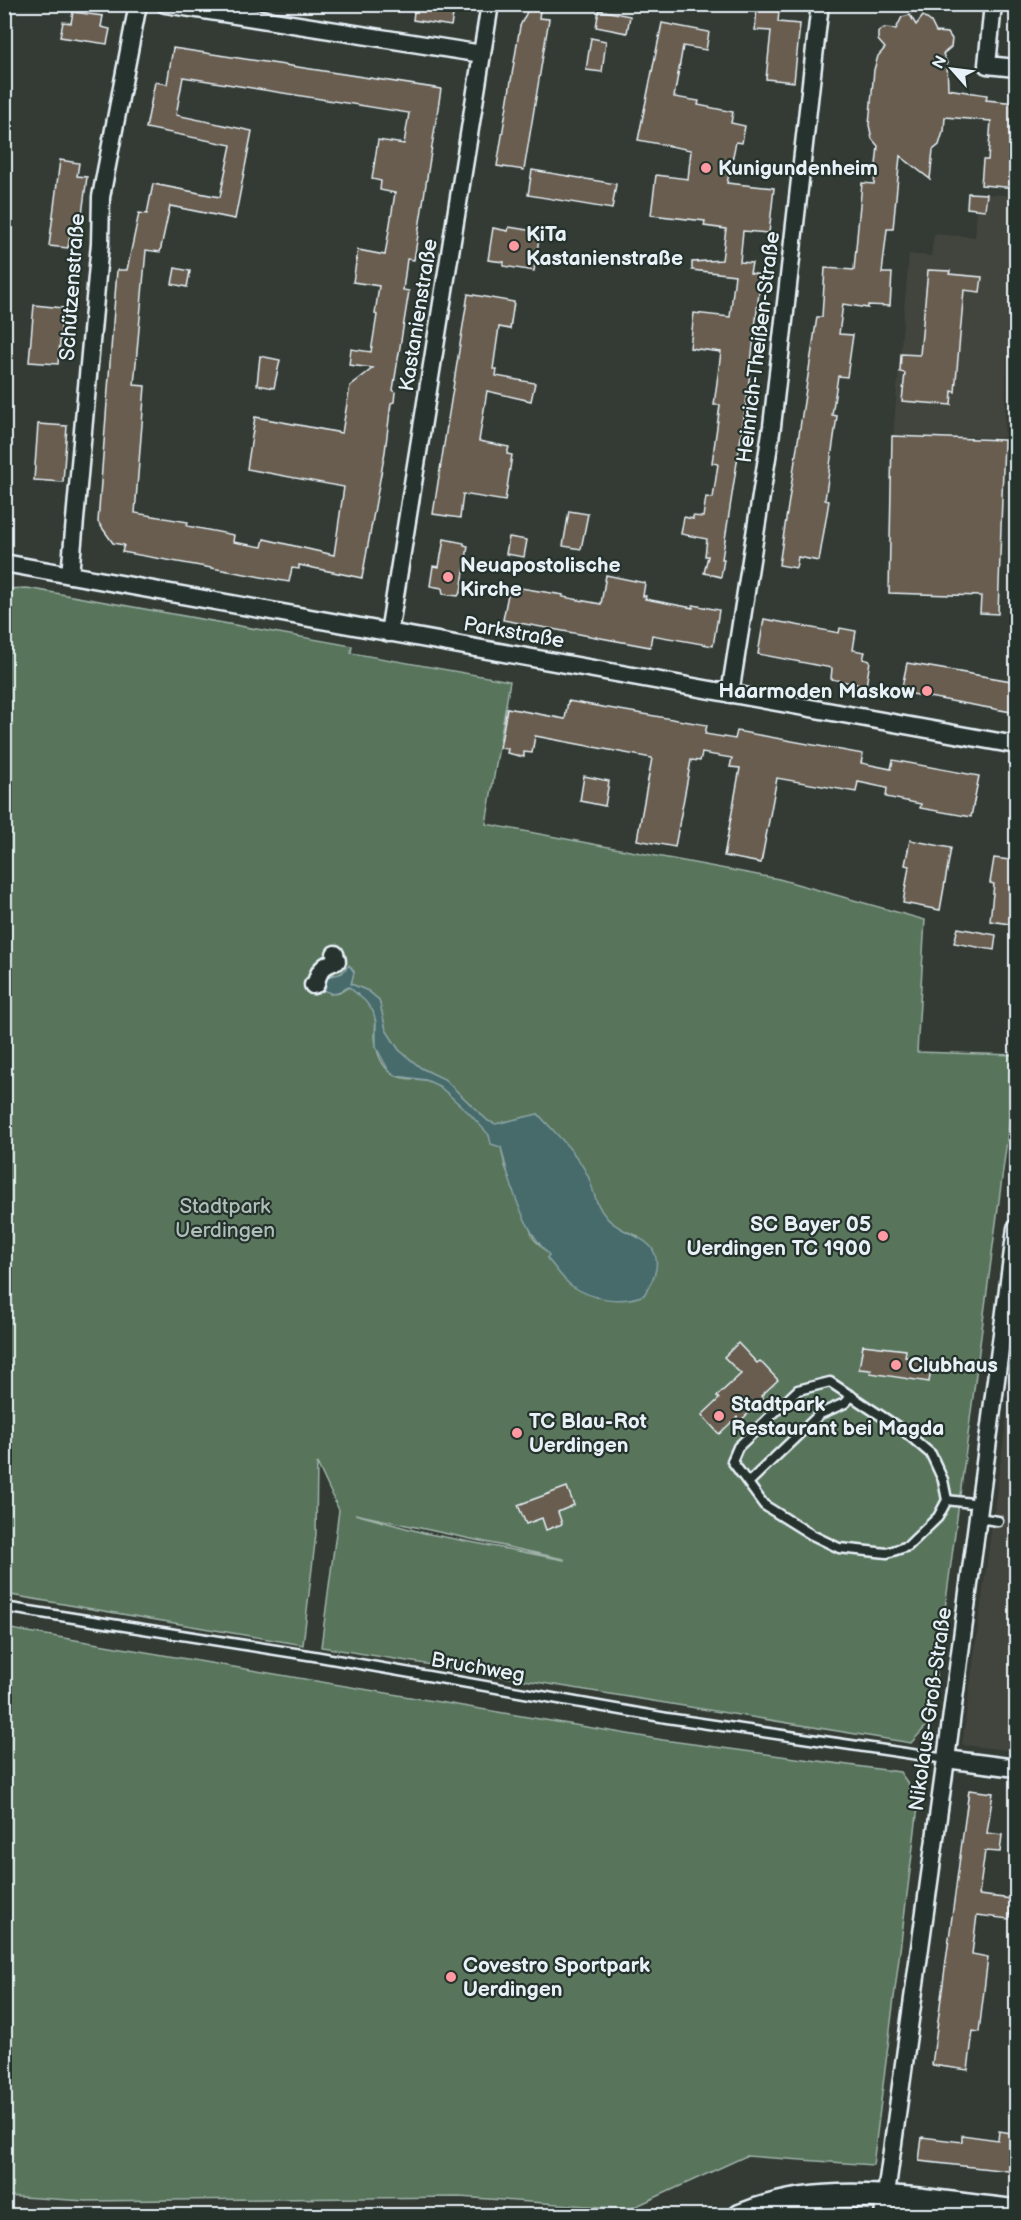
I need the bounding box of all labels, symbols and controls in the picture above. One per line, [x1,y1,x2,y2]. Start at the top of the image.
north arrow [922,39,982,99]
text: N [929,53,951,72]
place label: Kunigundenheim [718,156,878,181]
marker: Kunigundenheim [699,161,713,175]
street label: Schützenstraße [55,212,90,362]
place label: KiTa Kastanienstraße [526,222,683,271]
street label: Heinrich-Theißen-Straße [732,230,785,464]
street label: Kastanienstraße [394,237,443,393]
marker: KiTa Kastanienstraße [507,239,521,253]
place label: Neuapostolische Kirche [460,553,620,602]
marker: Neuapostolische Kirche [441,570,455,584]
street label: Parkstraße [461,611,566,654]
place label: Haarmoden Maskow [719,679,915,704]
marker: Haarmoden Maskow [920,684,934,698]
park label: Stadtpark Uerdingen [175,1194,275,1243]
place label: SC Bayer 05 Uerdingen TC 1900 [687,1212,871,1261]
marker: SC Bayer 05 Uerdingen TC 1900 [876,1229,890,1243]
place label: Clubhaus [908,1353,998,1378]
marker: Clubhaus [889,1358,903,1372]
place label: Stadtpark Restaurant bei Magda [731,1392,944,1441]
place label: TC Blau-Rot Uerdingen [529,1409,647,1458]
marker: Stadtpark Restaurant bei Magda [712,1409,726,1423]
marker: TC Blau-Rot Uerdingen [510,1426,524,1440]
street label: Nikolaus-Groß-Straße [904,1606,957,1813]
street label: Bruchweg [429,1647,527,1688]
place label: Covestro Sportpark Uerdingen [463,1953,650,2002]
marker: Covestro Sportpark Uerdingen [444,1970,458,1984]

